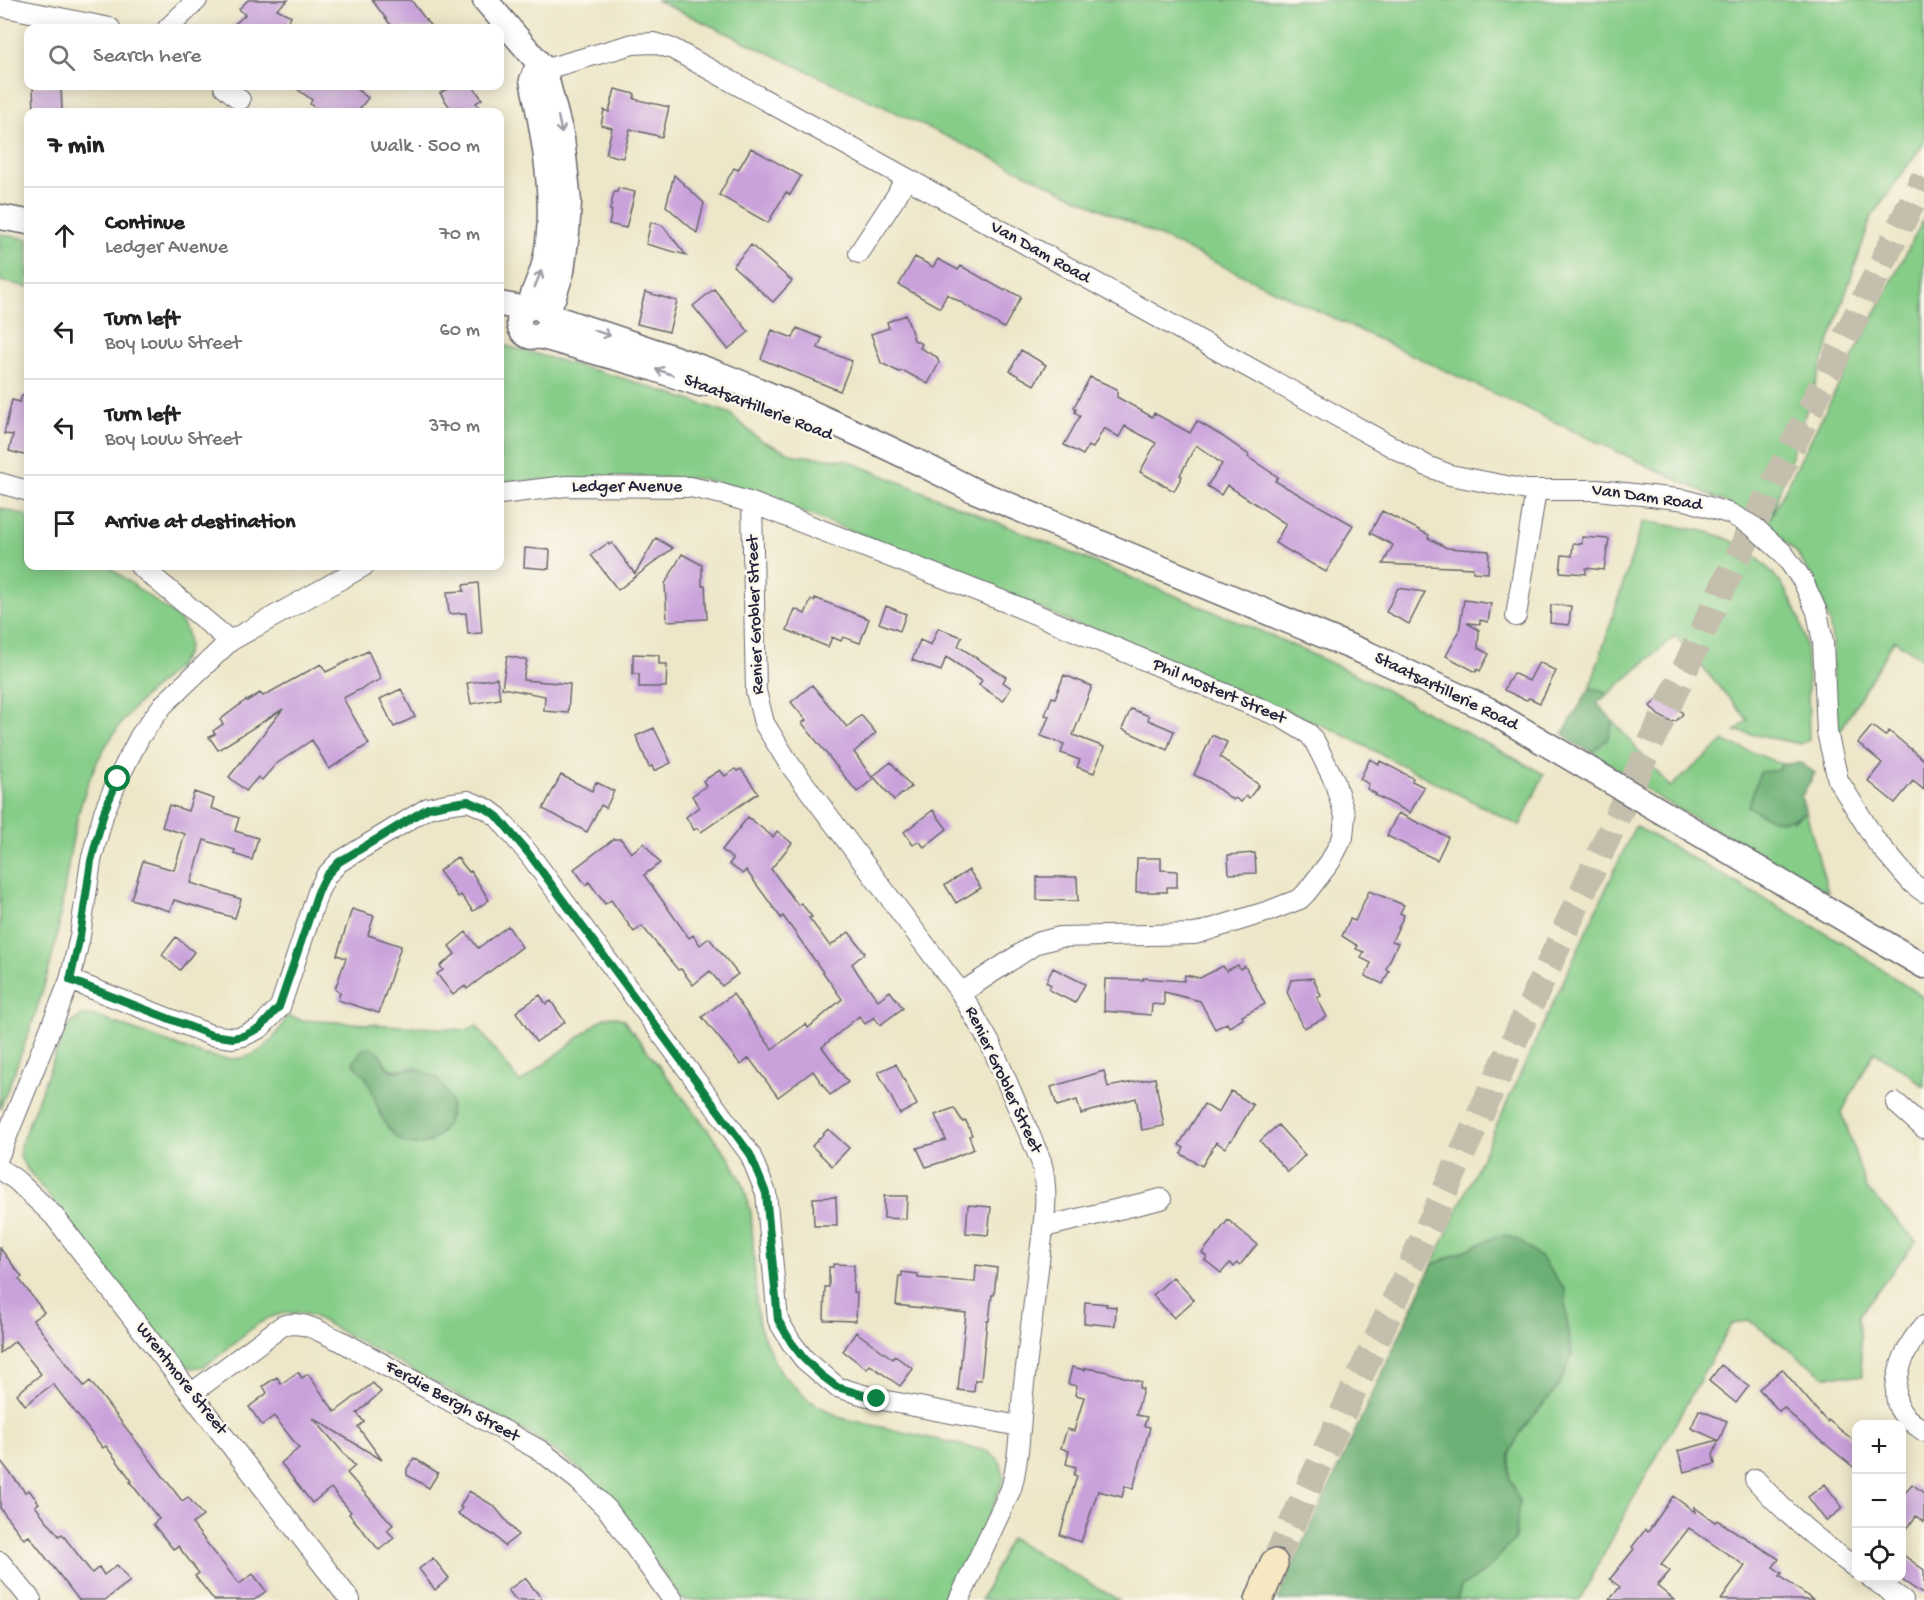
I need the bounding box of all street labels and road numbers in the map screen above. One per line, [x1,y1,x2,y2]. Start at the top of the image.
street label: Van Dam Road [986,216,1095,290]
street label: Staatsartillerie Road [681,370,837,447]
street label: Ledger Avenue [572,477,683,498]
street label: Van Dam Road [1590,480,1705,516]
street label: Renier Grobler Street [743,533,769,695]
street label: Staatsartillerie Road [1371,648,1523,737]
street label: Phil Mostert Street [1148,654,1290,730]
street label: Renier Grobler Street [960,1003,1047,1158]
street label: Wrentmore Street [131,1319,232,1441]
street label: Ferdie Bergh Street [380,1356,524,1448]

